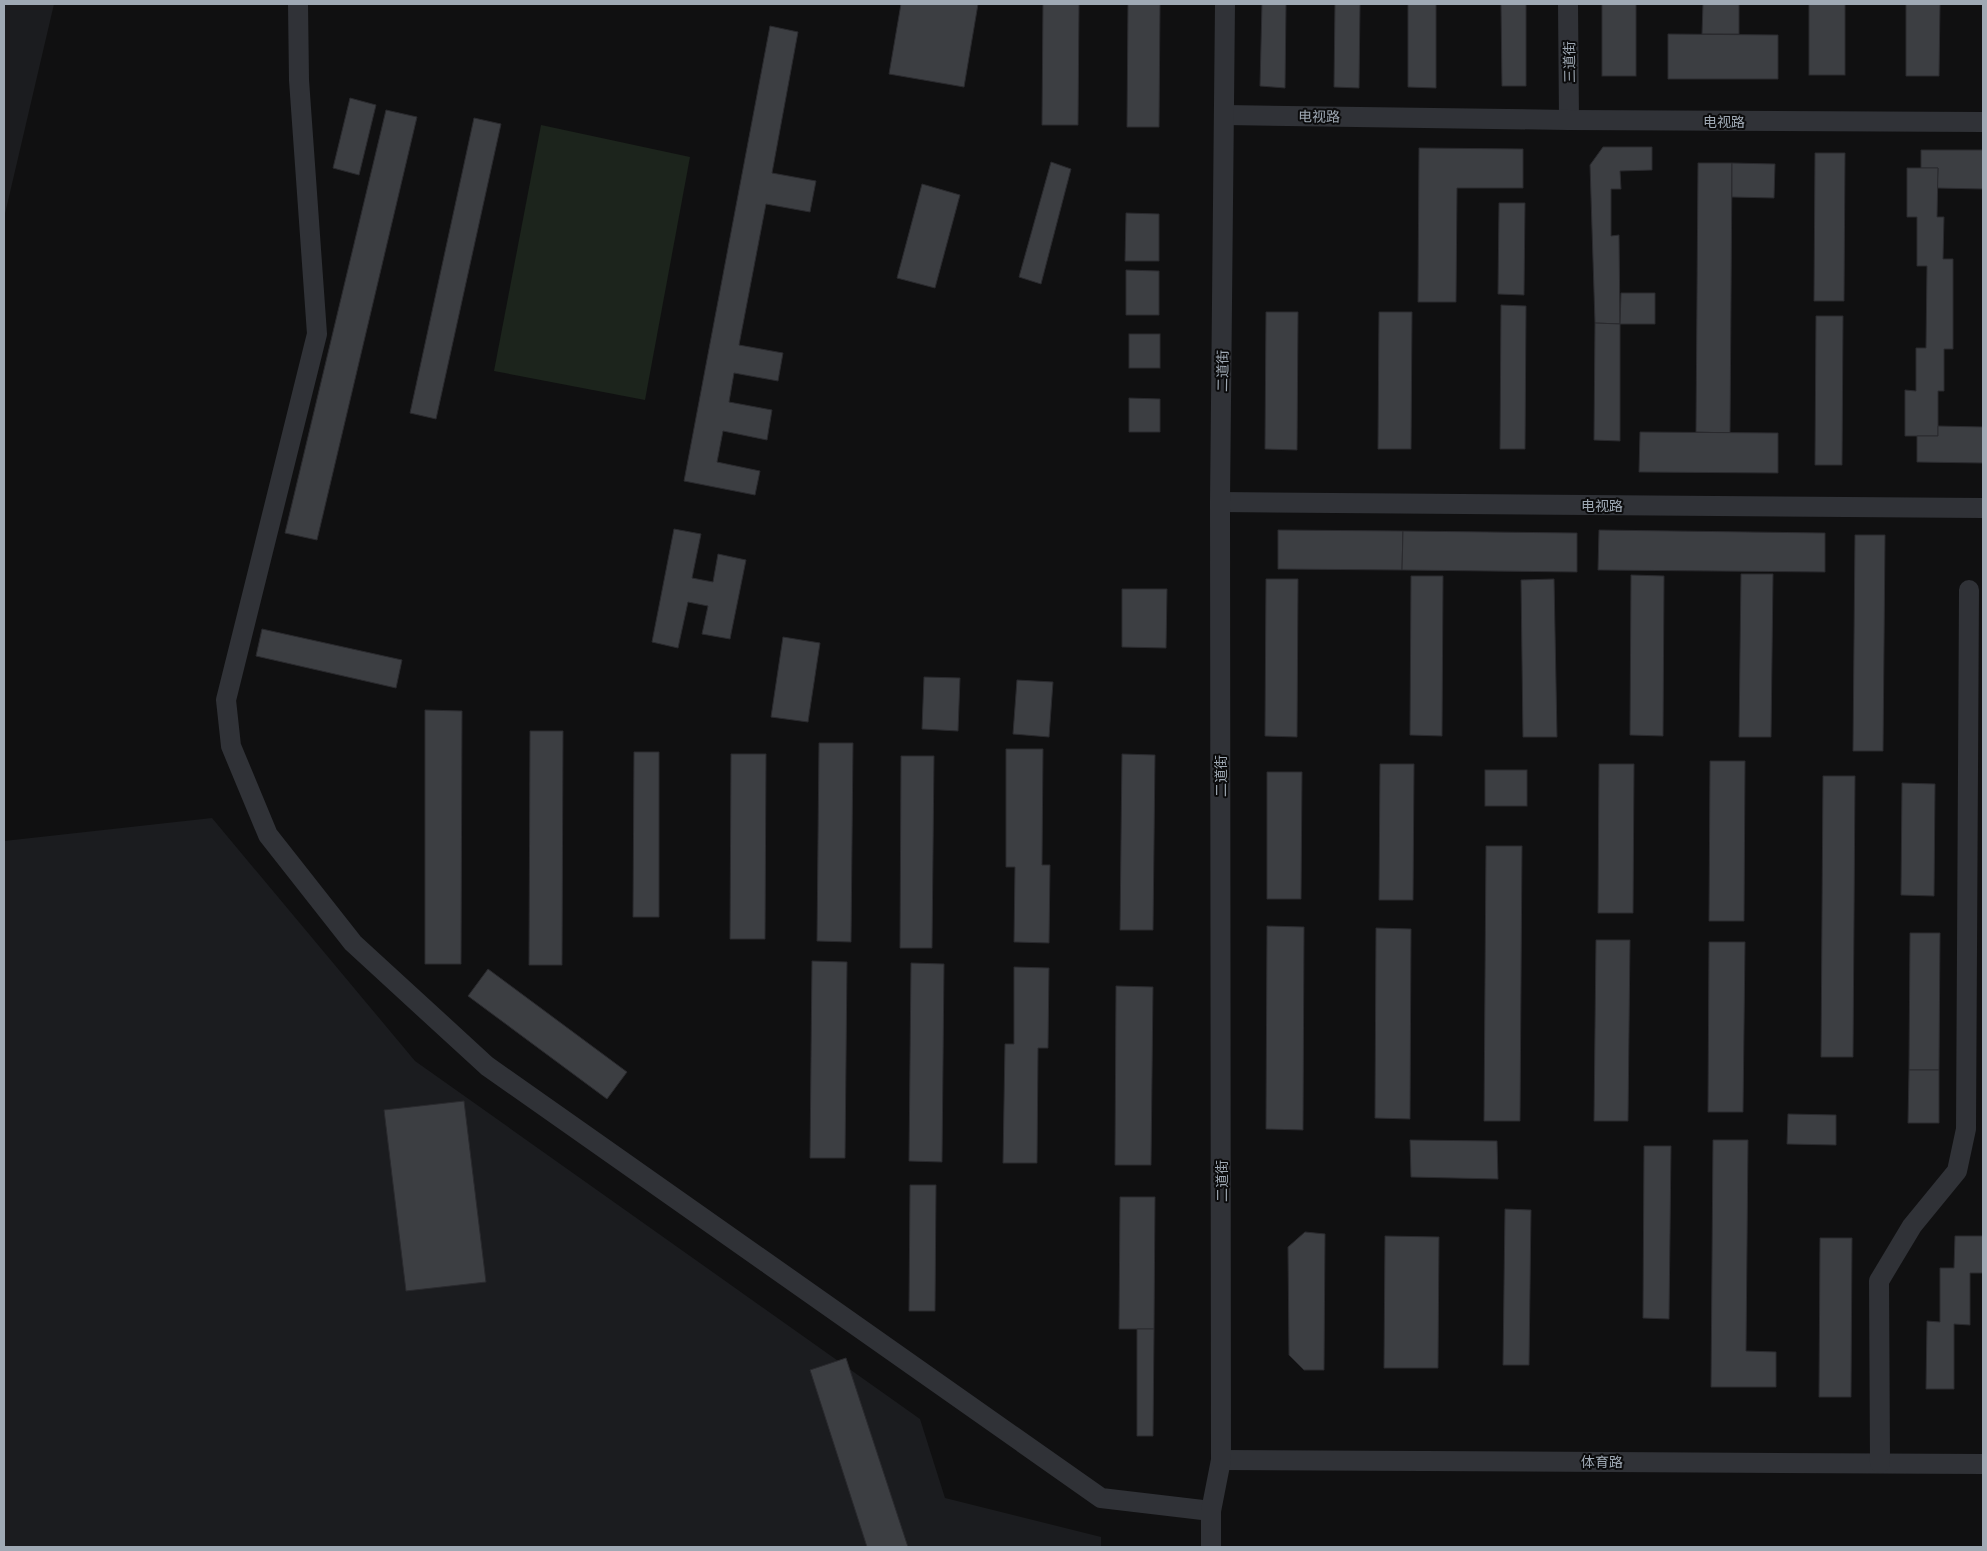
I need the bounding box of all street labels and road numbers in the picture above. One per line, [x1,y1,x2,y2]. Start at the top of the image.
street label: 三道街 [1560,41,1578,83]
street label: 电视路 [1298,107,1340,125]
street label: 电视路 [1703,113,1745,130]
street label: 二道街 [1213,350,1231,392]
street label: 电视路 [1581,497,1623,514]
street label: 二道街 [1212,755,1229,797]
street label: 二道街 [1213,1160,1230,1202]
street label: 体育路 [1581,1453,1623,1470]

